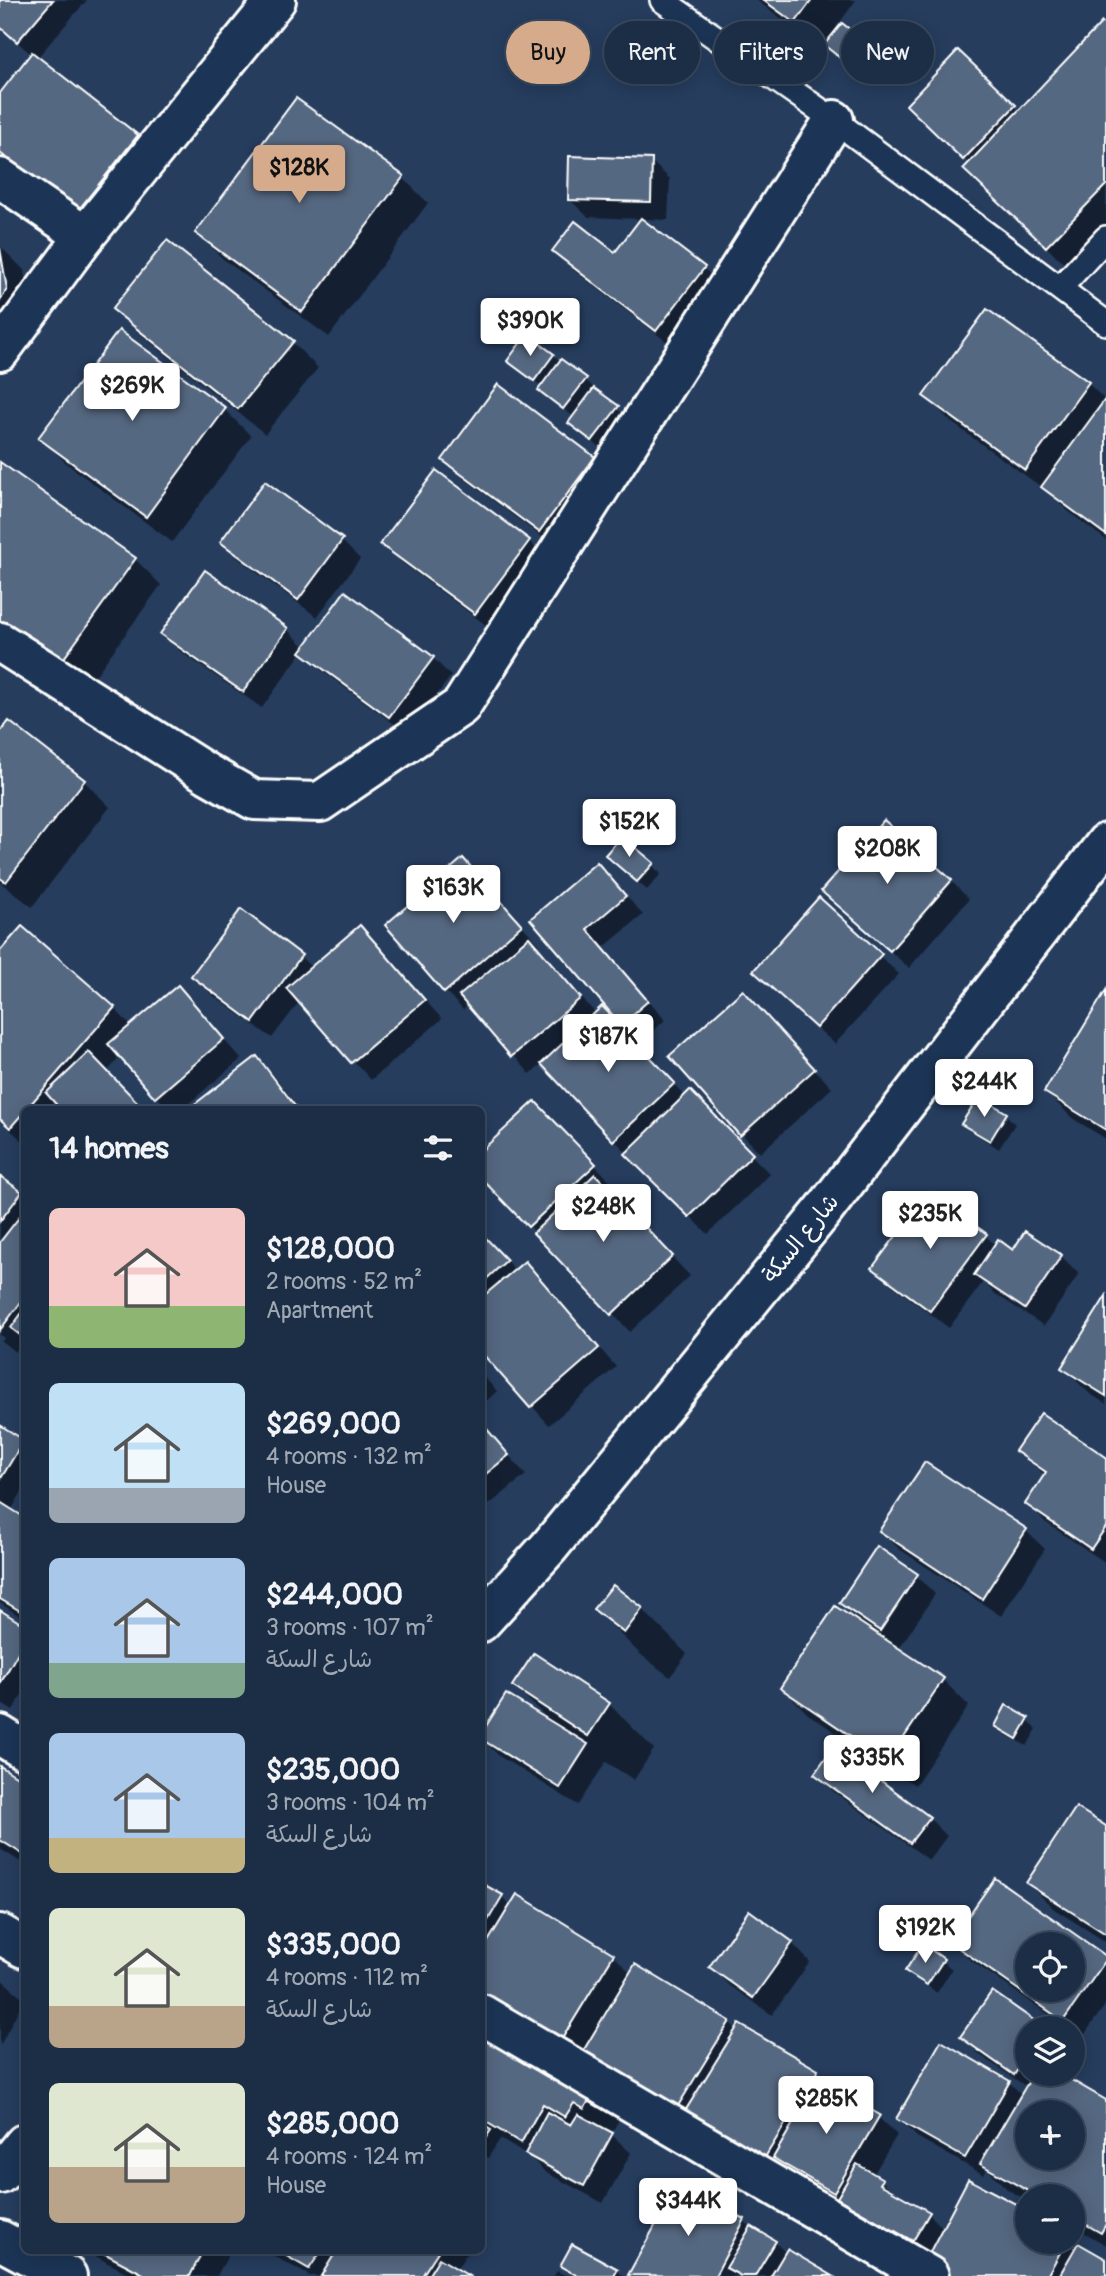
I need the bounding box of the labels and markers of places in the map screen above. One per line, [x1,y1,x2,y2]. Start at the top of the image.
pin: $128K [250,146,348,205]
pin: $390K [481,298,579,358]
pin: $269K [83,364,181,423]
pin: $152K [580,800,678,859]
pin: $208K [838,826,936,886]
pin: $163K [404,866,502,925]
pin: $187K [559,1014,657,1074]
pin: $244K [935,1060,1033,1119]
pin: $248K [554,1184,652,1244]
pin: $235K [881,1192,979,1251]
pin: $335K [823,1736,921,1795]
pin: $192K [876,1906,974,1965]
pin: $285K [777,2076,875,2136]
pin: $344K [639,2178,737,2238]

